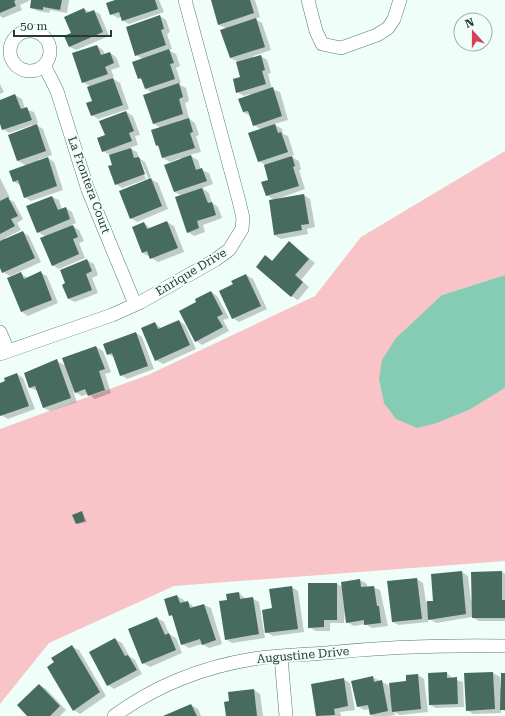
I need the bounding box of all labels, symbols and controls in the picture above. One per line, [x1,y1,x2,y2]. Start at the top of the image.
scale bar [14,12,111,38]
north arrow [453,12,493,52]
text: N [463,15,476,31]
text: 50 m [20,19,47,33]
street label: La Frontera Court [65,134,113,236]
street label: Enrique Drive [153,245,229,299]
street label: Augustine Drive [256,644,350,666]

